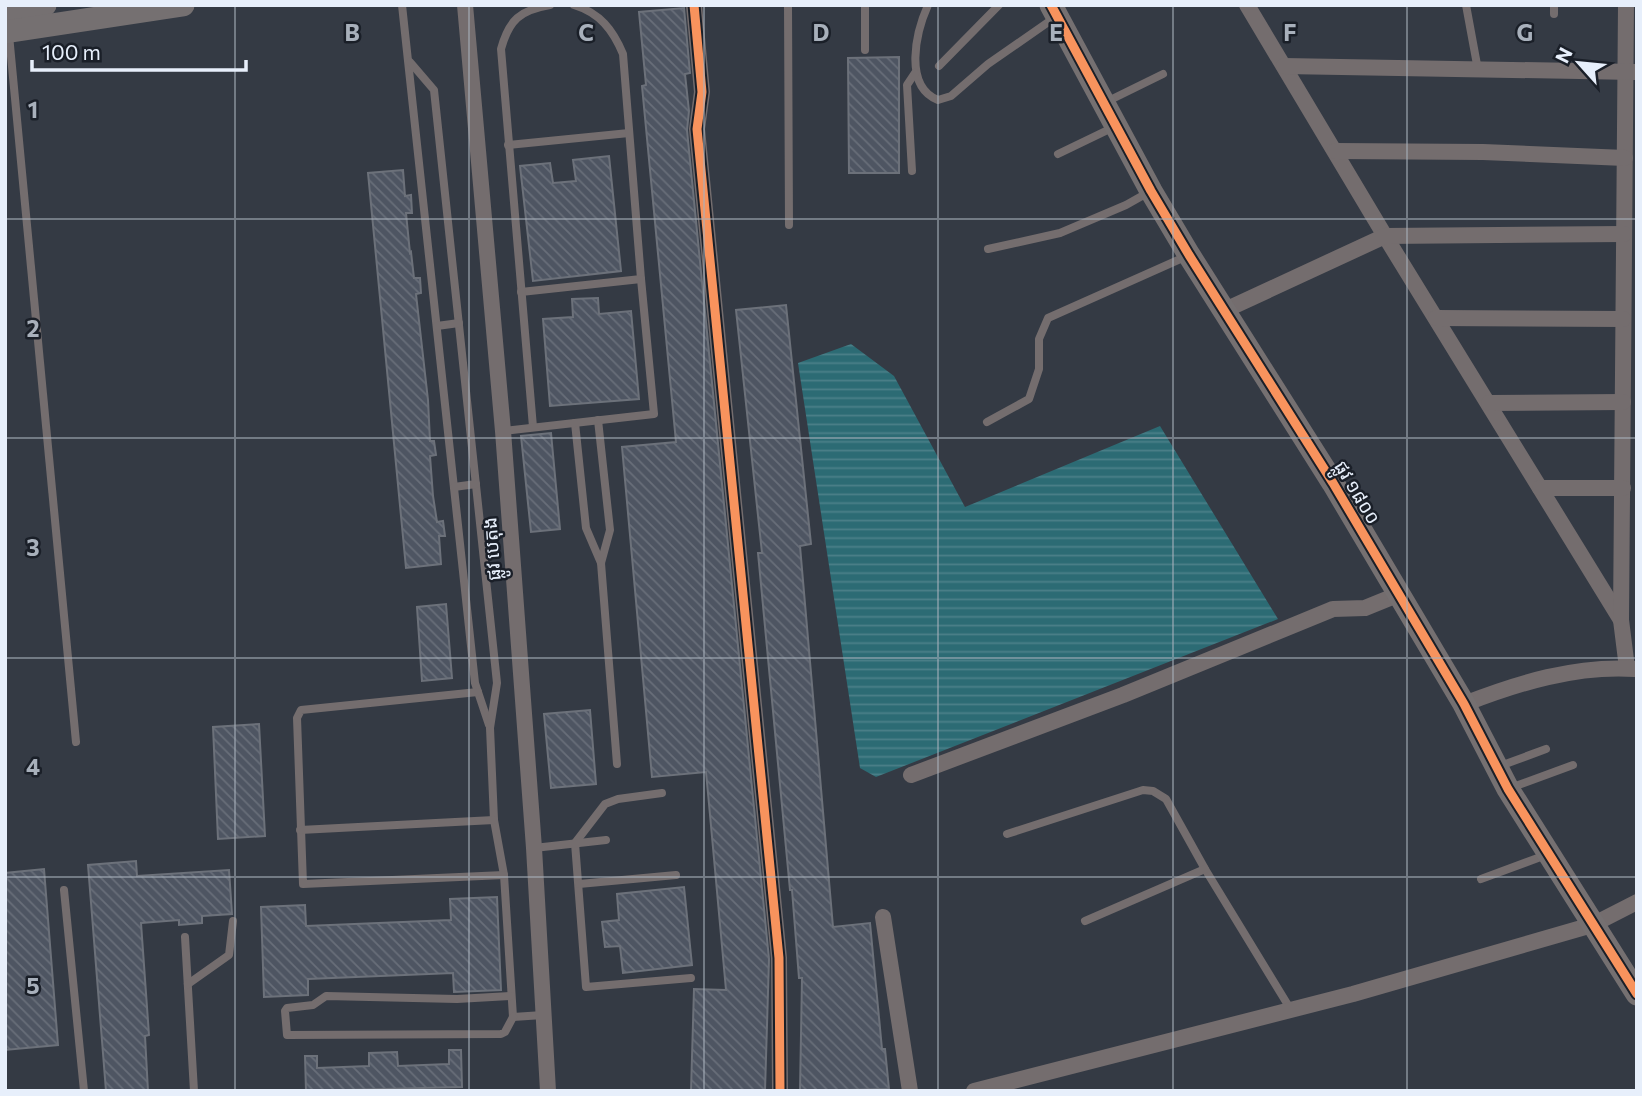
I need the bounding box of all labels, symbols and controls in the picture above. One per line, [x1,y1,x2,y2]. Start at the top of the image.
text: B [344,18,360,46]
text: C [578,18,594,46]
text: D [813,18,830,46]
text: E [1049,18,1063,46]
text: F [1283,18,1297,46]
text: G [1517,18,1533,46]
scale bar [32,28,245,72]
north arrow [1544,28,1614,98]
text: 100 m [42,39,101,64]
text: N [1550,43,1577,67]
text: 1 [28,95,38,123]
text: 2 [26,314,40,342]
street label: ផ្លូវ ១៨០០ [1324,456,1386,531]
street label: ផ្លូវ បេតុង [477,516,511,582]
text: 3 [26,533,40,561]
text: 4 [26,752,40,780]
text: 5 [26,971,40,999]

